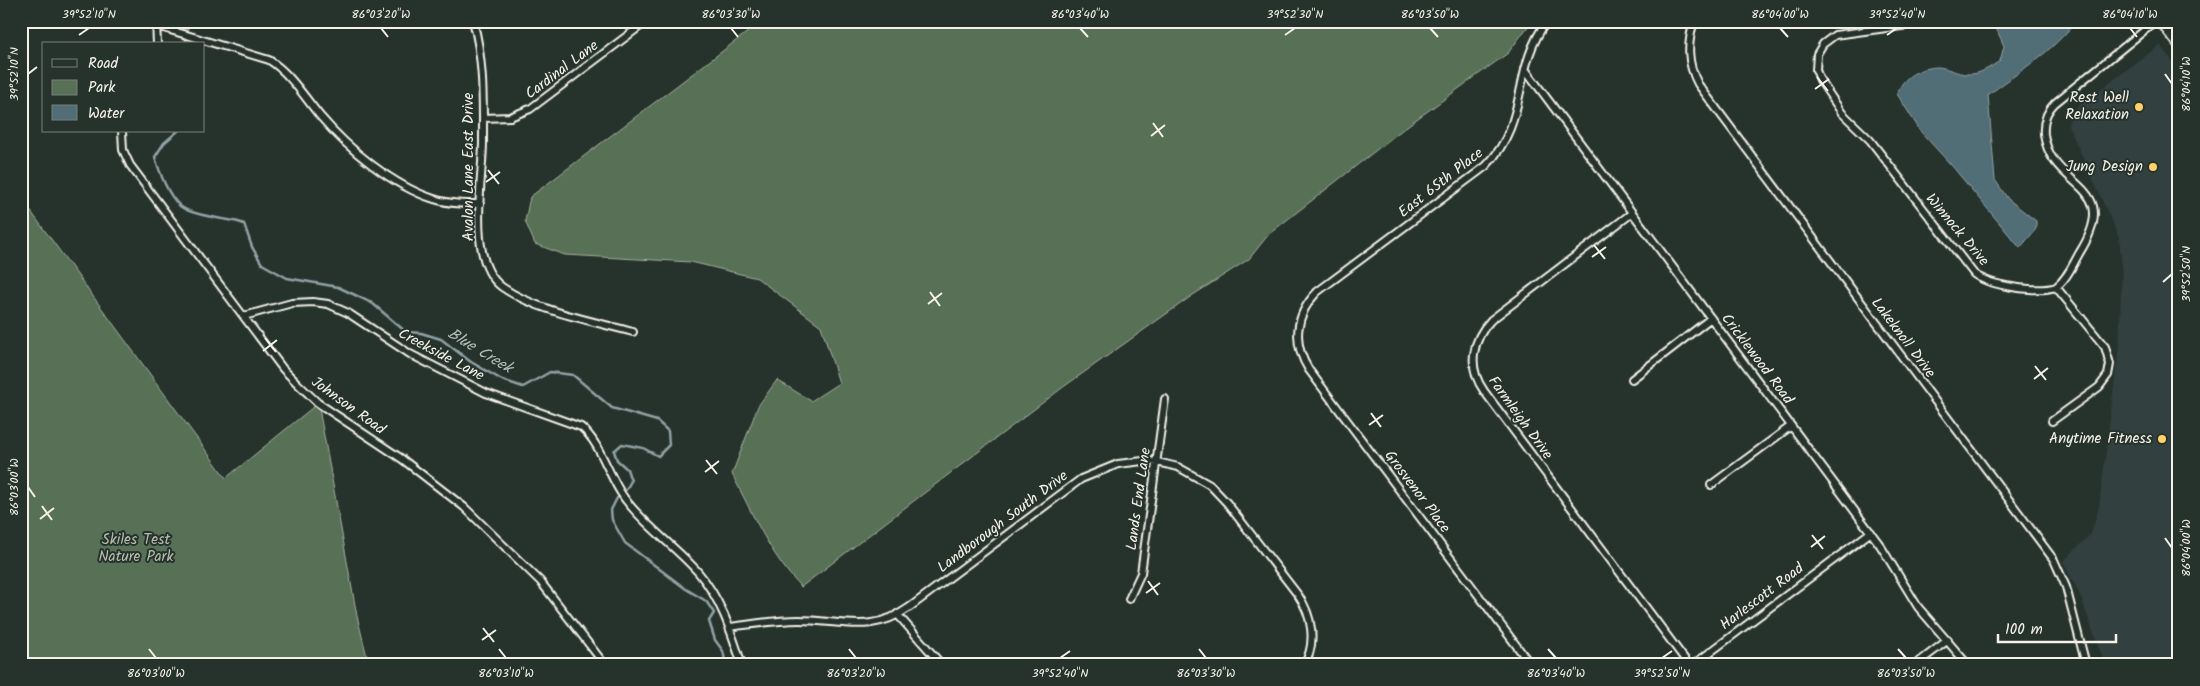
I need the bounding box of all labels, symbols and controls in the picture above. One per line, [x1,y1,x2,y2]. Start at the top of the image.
text: 39°52'10"N [62,5,116,24]
text: 86°03'20"W [352,5,410,24]
text: 86°03'30"W [702,5,760,24]
text: 86°03'40"W [1051,5,1109,24]
text: 39°52'30"N [1267,5,1323,24]
text: 86°03'50"W [1401,5,1459,24]
text: 86°04'00"W [1751,5,1809,24]
text: 39°52'40"N [1869,5,1925,24]
text: 86°04'10"W [2102,5,2158,24]
street label: Cardinal Lane [520,34,604,106]
legend [42,42,205,132]
text: 39°52'10"N [5,47,24,101]
text: Road [88,52,119,76]
text: 86°04'10"W [2177,56,2196,112]
text: Park [88,76,116,100]
place label: Rest Well Relaxation [2065,86,2129,127]
street label: Avalon Lane East Drive [457,93,481,241]
marker: Rest Well Relaxation [2133,101,2145,113]
text: Water [88,102,125,126]
street label: East 65th Place [1393,142,1489,224]
place label: Jung Design [2066,155,2143,179]
marker: Jung Design [2147,161,2159,173]
street label: Winnock Drive [1919,188,1995,272]
text: 39°52'50"N [2177,246,2196,302]
street label: Lakeknoll Drive [1865,293,1941,384]
street label: Cricklewood Road [1715,308,1800,410]
street label: Creekside Lane [394,322,489,388]
water label: Blue Creek [443,322,520,382]
street label: Johnson Road [306,371,391,442]
street label: Farmleigh Drive [1481,371,1559,465]
place label: Anytime Fitness [2049,427,2153,451]
marker: Anytime Fitness [2156,433,2168,445]
street label: Grosvenor Place [1378,445,1456,539]
street label: Lands End Lane [1120,446,1158,552]
text: 86°03'00"W [5,458,24,516]
street label: Landborough South Drive [932,465,1074,579]
text: 86°04'00"W [2177,519,2196,577]
park label: Skiles Test Nature Park [98,528,175,569]
street label: Harlescott Road [1715,557,1810,637]
scale bar [1998,611,2115,643]
text: 100 m [2005,618,2043,642]
text: 86°03'00"W [127,664,185,683]
text: 86°03'10"W [478,664,534,683]
text: 86°03'20"W [827,664,885,683]
text: 39°52'40"N [1032,664,1088,683]
text: 86°03'30"W [1177,664,1235,683]
text: 86°03'40"W [1527,664,1585,683]
text: 39°52'50"N [1634,664,1690,683]
text: 86°03'50"W [1877,664,1935,683]

